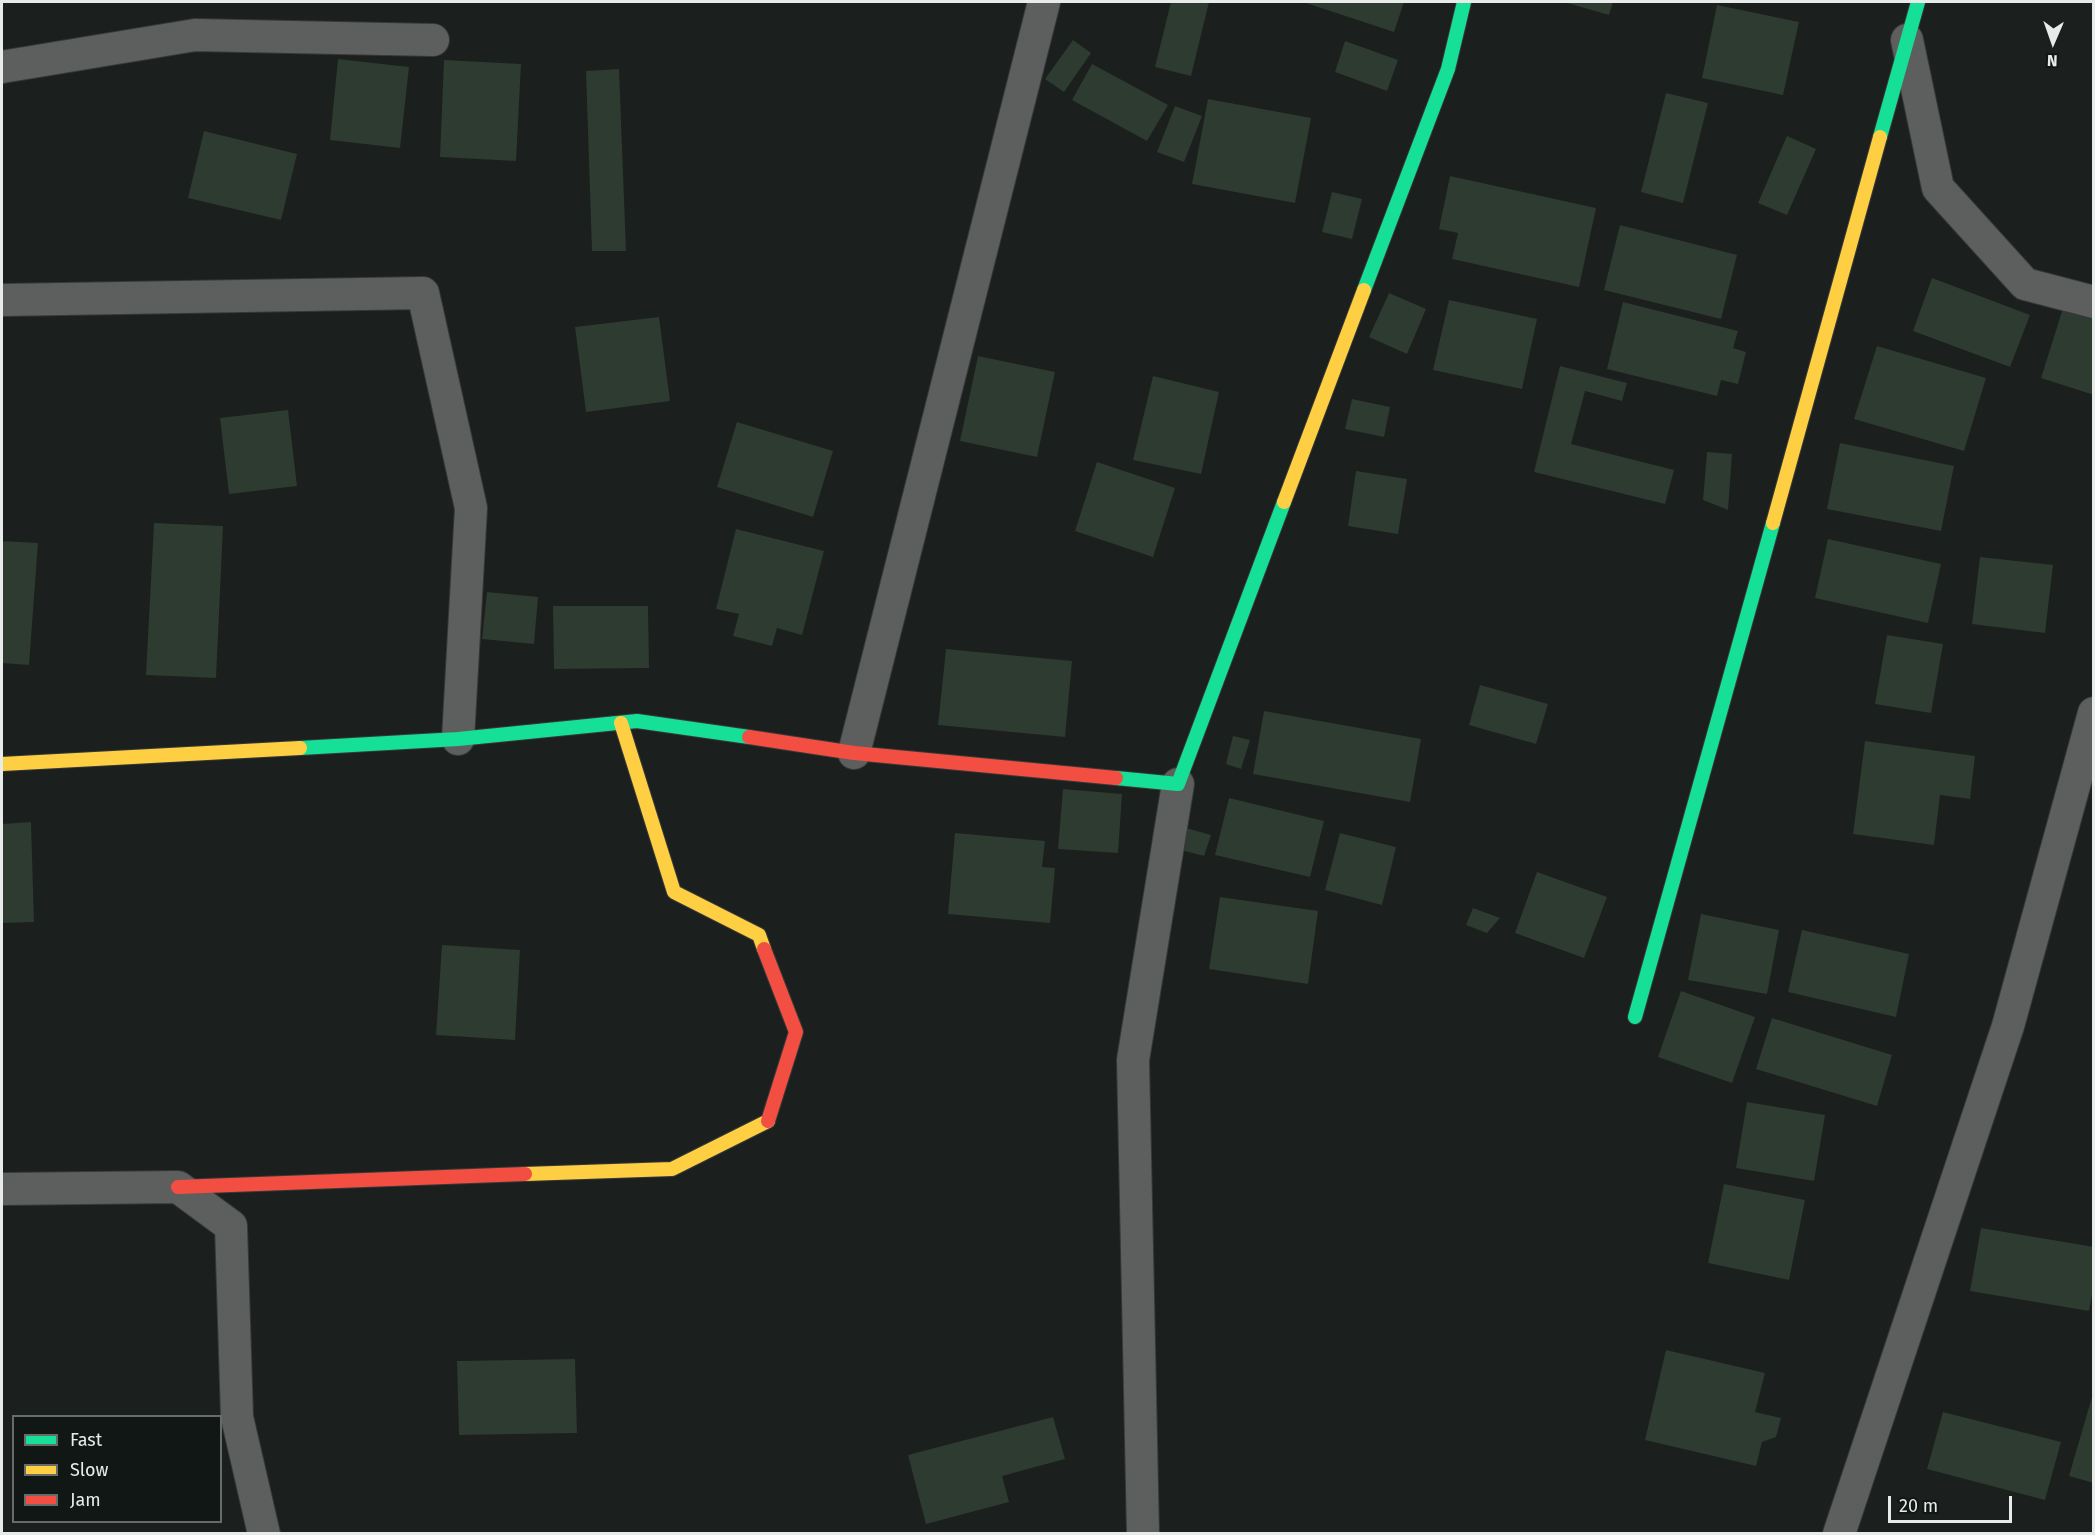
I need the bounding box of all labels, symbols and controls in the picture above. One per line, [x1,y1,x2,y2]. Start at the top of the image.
north arrow [2023,12,2083,72]
text: N [2047,51,2058,70]
legend [12,1415,222,1523]
text: Fast [70,1429,102,1451]
text: Slow [70,1459,108,1481]
scale bar [1891,1484,2016,1522]
text: Jam [70,1489,101,1511]
text: 20 m [1899,1495,1938,1517]

